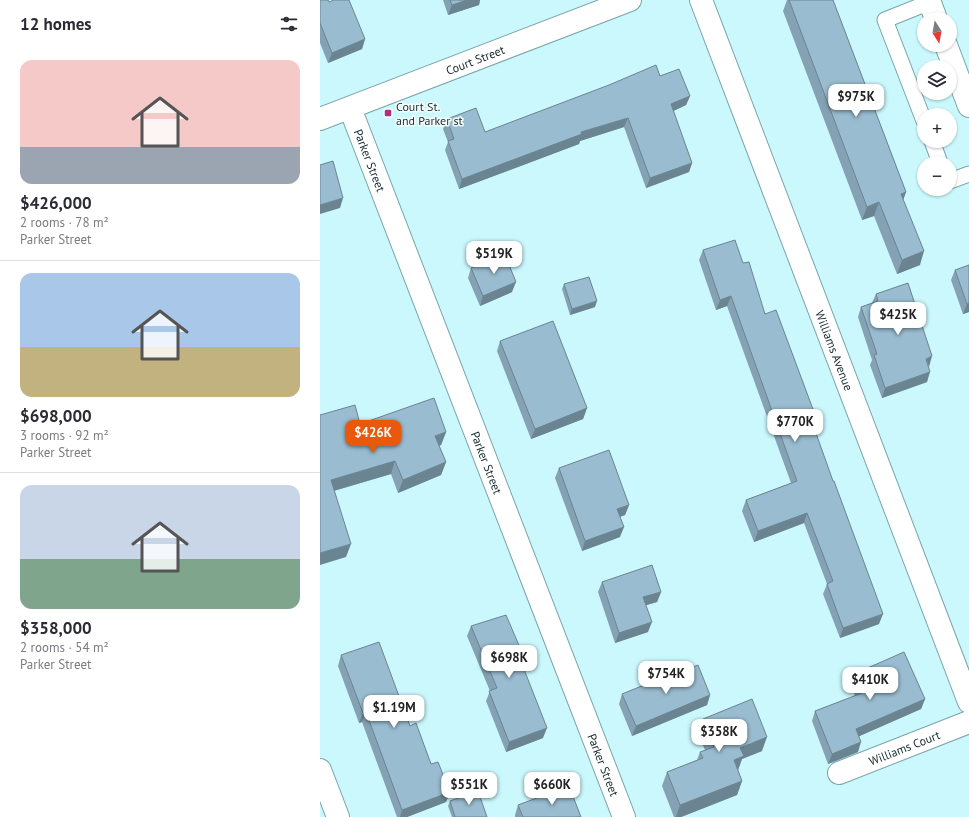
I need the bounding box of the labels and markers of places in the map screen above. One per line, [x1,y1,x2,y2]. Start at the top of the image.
pin: $975K [828,84,884,118]
place label: Court St. and Parker st [396,99,463,128]
marker: Court St. and Parker st [383,108,393,118]
pin: $519K [466,241,522,275]
pin: $425K [870,302,926,336]
pin: $770K [767,409,823,443]
pin: $426K [345,420,401,454]
pin: $698K [481,645,537,679]
pin: $754K [638,661,694,695]
pin: $410K [842,667,898,701]
pin: $1.19M [361,695,427,729]
pin: $358K [691,719,747,753]
pin: $551K [441,772,497,806]
pin: $660K [524,772,580,806]

